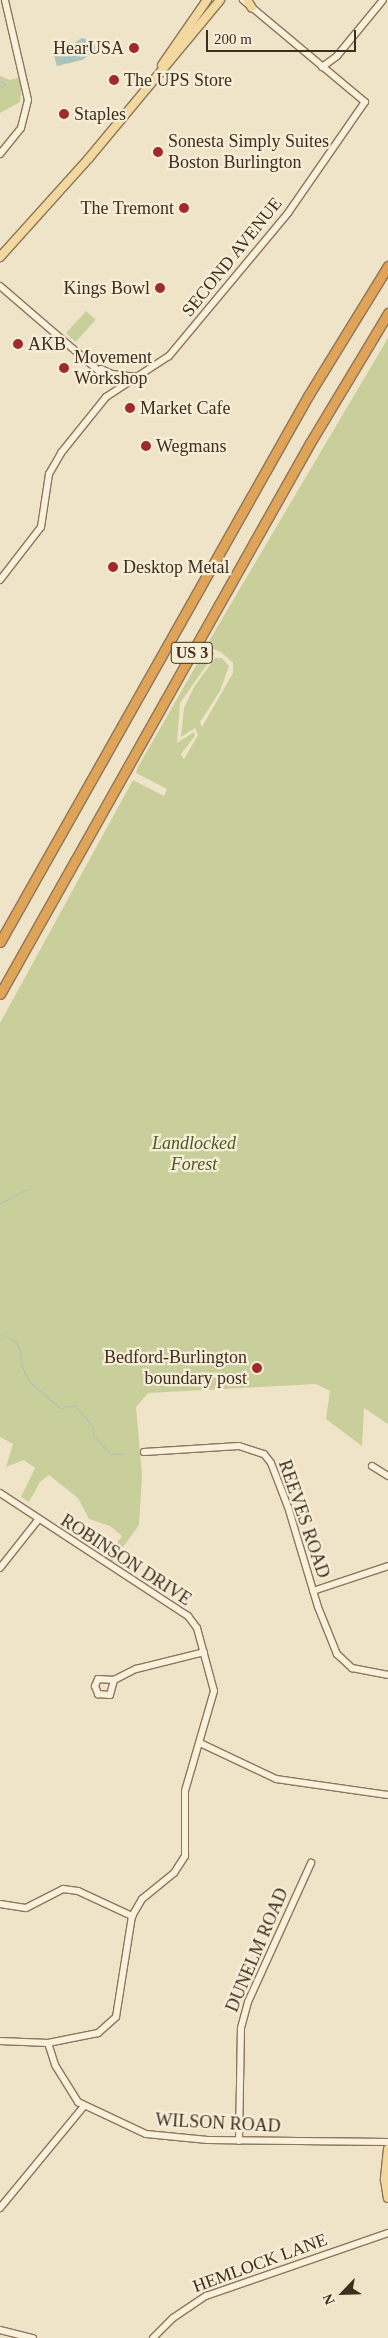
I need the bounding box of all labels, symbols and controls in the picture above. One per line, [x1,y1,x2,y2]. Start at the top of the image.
scale bar [208,20,358,52]
text: 200 m [214,31,252,47]
place label: HearUSA [53,37,124,59]
marker: HearUSA [128,42,140,54]
place label: The UPS Store [124,69,232,91]
marker: The UPS Store [108,74,120,86]
place label: Staples [74,103,126,125]
marker: Staples [58,108,70,120]
place label: Sonesta Simply Suites Boston Burlington [168,131,329,173]
marker: Sonesta Simply Suites Boston Burlington [152,146,164,158]
street label: SECOND AVENUE [177,193,287,321]
place label: The Tremont [80,197,174,219]
marker: The Tremont [178,202,190,214]
place label: Kings Bowl [63,277,150,299]
marker: Kings Bowl [154,282,166,294]
place label: AKB [28,333,66,355]
marker: AKB [12,338,24,350]
place label: Movement Workshop [74,347,152,389]
marker: Movement Workshop [58,362,70,374]
place label: Market Cafe [140,397,230,419]
marker: Market Cafe [124,402,136,414]
place label: Wegmans [156,435,227,457]
marker: Wegmans [140,440,152,452]
place label: Desktop Metal [123,556,229,578]
marker: Desktop Metal [107,561,119,573]
road number: US 3 [171,640,213,666]
park label: Landlocked Forest [152,1133,236,1176]
place label: Bedford-Burlington boundary post [104,1347,247,1390]
marker: Bedford-Burlington boundary post [251,1362,263,1374]
street label: REEVES ROAD [274,1457,334,1581]
street label: ROBINSON DRIVE [57,1510,195,1610]
street label: DUNELM ROAD [221,1885,293,2015]
street label: WILSON ROAD [155,2109,281,2137]
street label: HEMLOCK LANE [190,2229,330,2297]
north arrow [318,2268,368,2318]
text: N [320,2292,338,2307]

